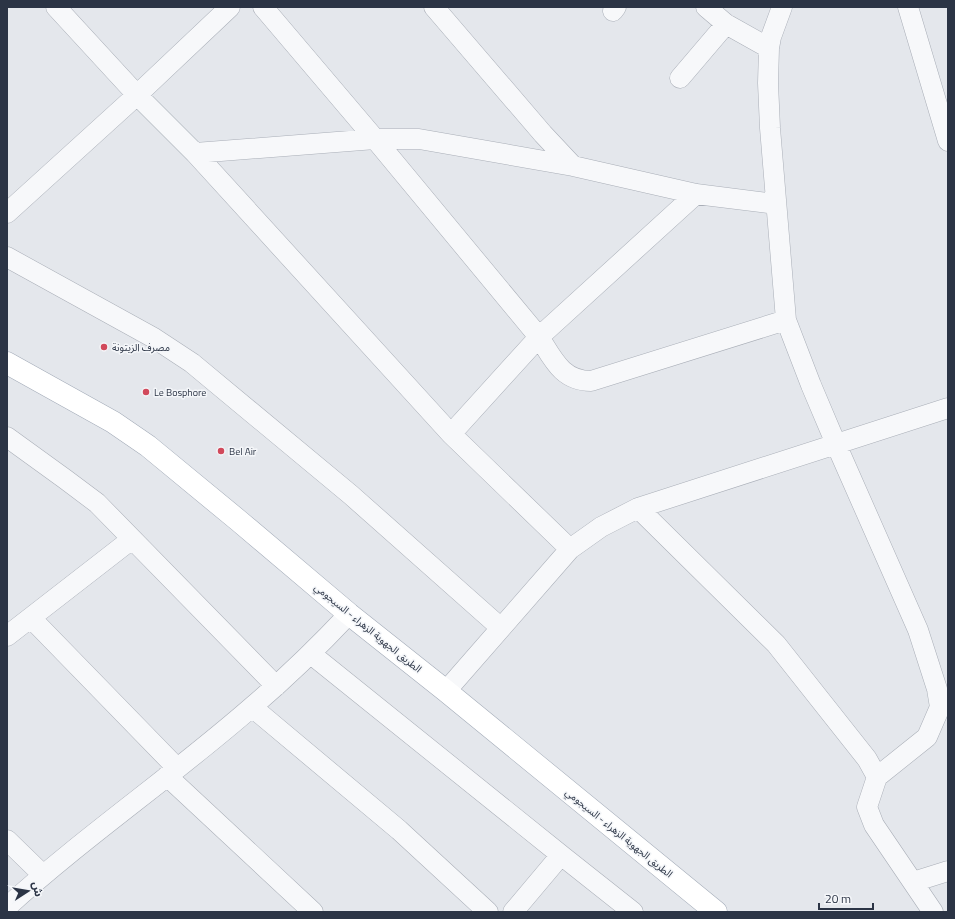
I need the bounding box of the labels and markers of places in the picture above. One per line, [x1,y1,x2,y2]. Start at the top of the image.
place label: مصرف الزيتونة [112,340,170,355]
marker: مصرف الزيتونة [99,342,109,352]
place label: Le Bosphore [154,385,206,400]
marker: Le Bosphore [141,387,151,397]
place label: Bel Air [229,444,257,459]
marker: Bel Air [216,446,226,456]

